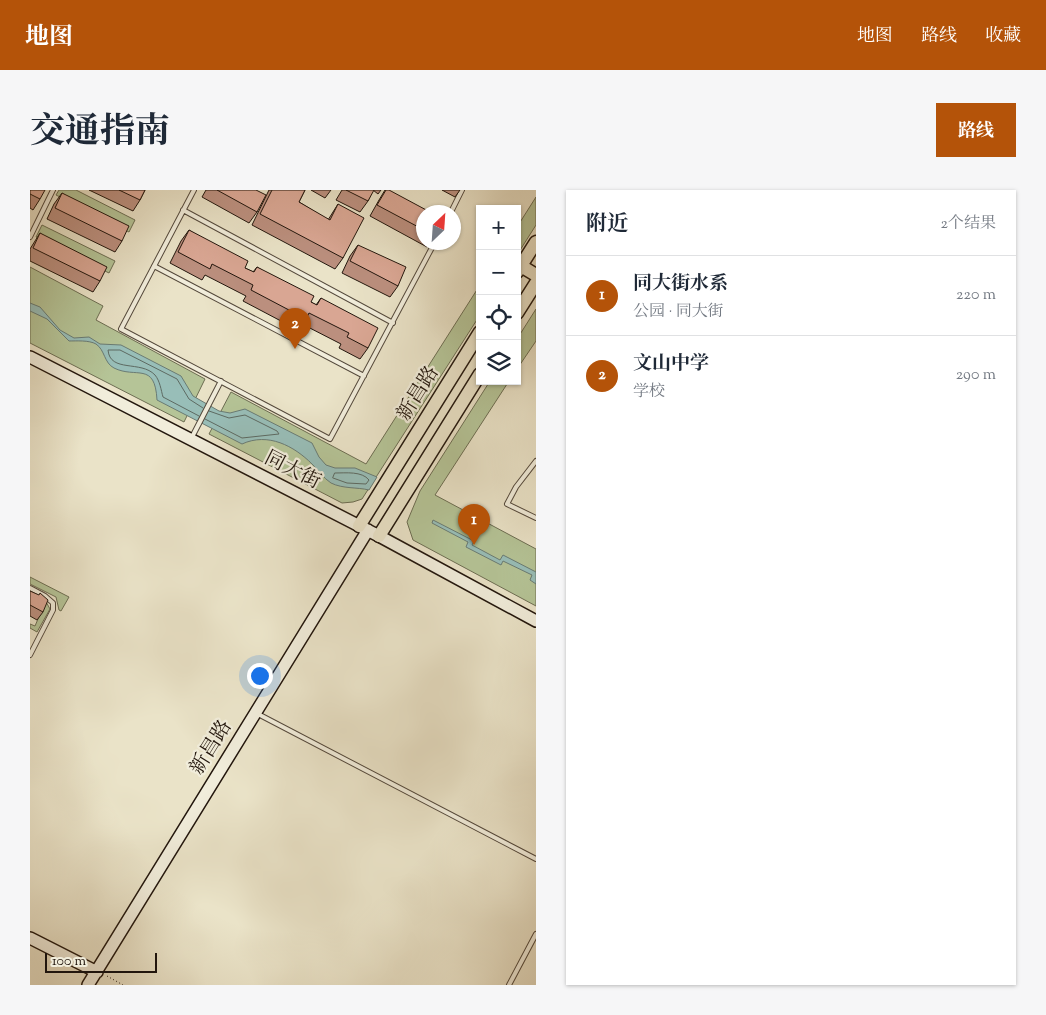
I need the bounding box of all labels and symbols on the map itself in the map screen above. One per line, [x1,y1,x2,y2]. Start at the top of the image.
north arrow [416,205,461,250]
pin: 2 [279,308,311,349]
street label: 新昌路 [391,361,447,427]
street label: 同大街 [259,444,325,498]
pin: 1 [458,504,490,545]
your location [247,663,273,689]
street label: 新昌路 [184,715,240,781]
scale bar [45,950,158,973]

